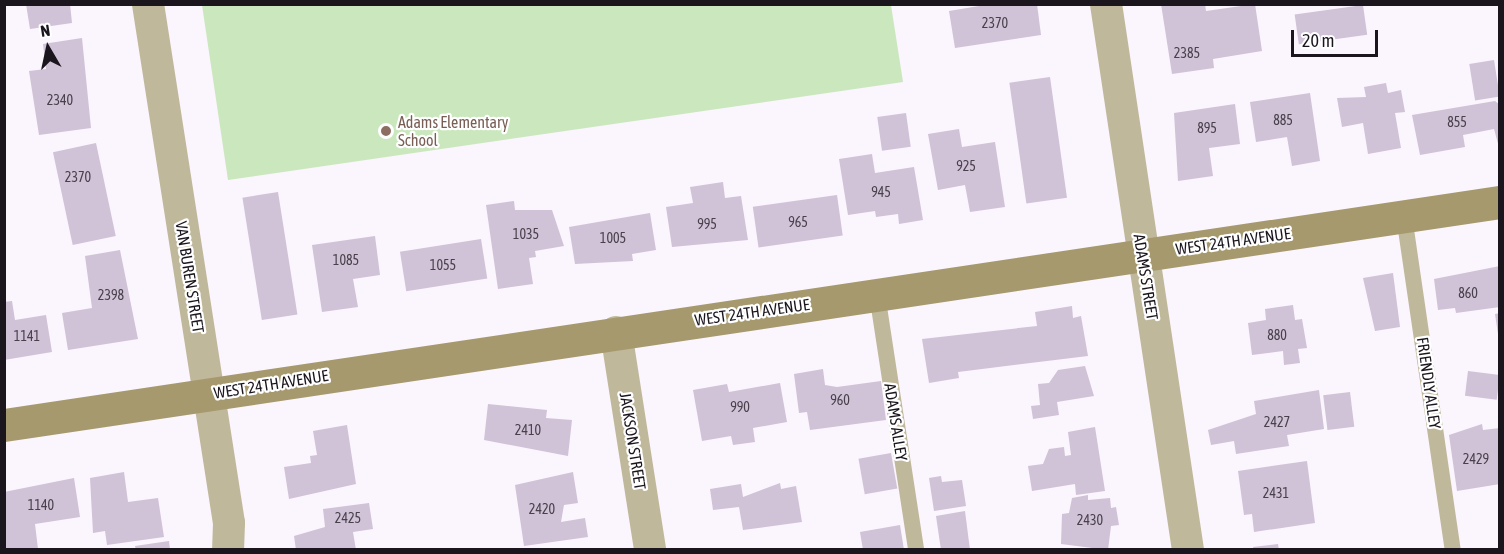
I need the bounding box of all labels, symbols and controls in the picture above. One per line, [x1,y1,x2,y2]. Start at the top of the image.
house number: 2370 [982,15,1008,31]
north arrow [18,18,78,78]
scale bar [1294,18,1381,56]
text: N [39,21,51,40]
text: 20 m [1302,30,1334,51]
house number: 2385 [1174,45,1200,61]
house number: 2340 [47,92,73,108]
place label: Adams Elementary School [398,112,508,150]
house number: 885 [1273,112,1293,128]
house number: 855 [1447,114,1467,130]
house number: 895 [1197,120,1217,136]
marker: Adams Elementary School [379,124,393,138]
house number: 925 [956,158,976,174]
house number: 2370 [65,169,91,185]
house number: 945 [871,184,891,200]
house number: 965 [788,214,808,230]
house number: 995 [697,216,717,232]
street label: VAN BUREN STREET [172,220,208,334]
street label: WEST 24TH AVENUE [1174,223,1292,259]
house number: 1035 [513,226,539,242]
house number: 1005 [600,230,626,246]
street label: ADAMS STREET [1130,233,1162,321]
house number: 1085 [333,252,359,268]
house number: 1055 [430,257,456,273]
house number: 860 [1458,285,1478,301]
house number: 2398 [98,287,124,303]
street label: WEST 24TH AVENUE [693,294,811,330]
house number: 880 [1267,327,1287,343]
house number: 1141 [14,328,40,344]
street label: FRIENDLY ALLEY [1413,336,1445,430]
street label: WEST 24TH AVENUE [212,365,330,403]
street label: ADAMS ALLEY [880,382,912,462]
street label: JACKSON STREET [616,391,650,491]
house number: 960 [830,392,850,408]
house number: 990 [730,399,750,415]
house number: 2427 [1264,414,1290,430]
house number: 2410 [515,422,541,438]
house number: 2429 [1463,451,1489,467]
house number: 2431 [1263,485,1289,501]
house number: 1140 [28,497,54,513]
house number: 2420 [529,501,555,517]
house number: 2425 [335,510,361,526]
house number: 2430 [1077,512,1103,528]

